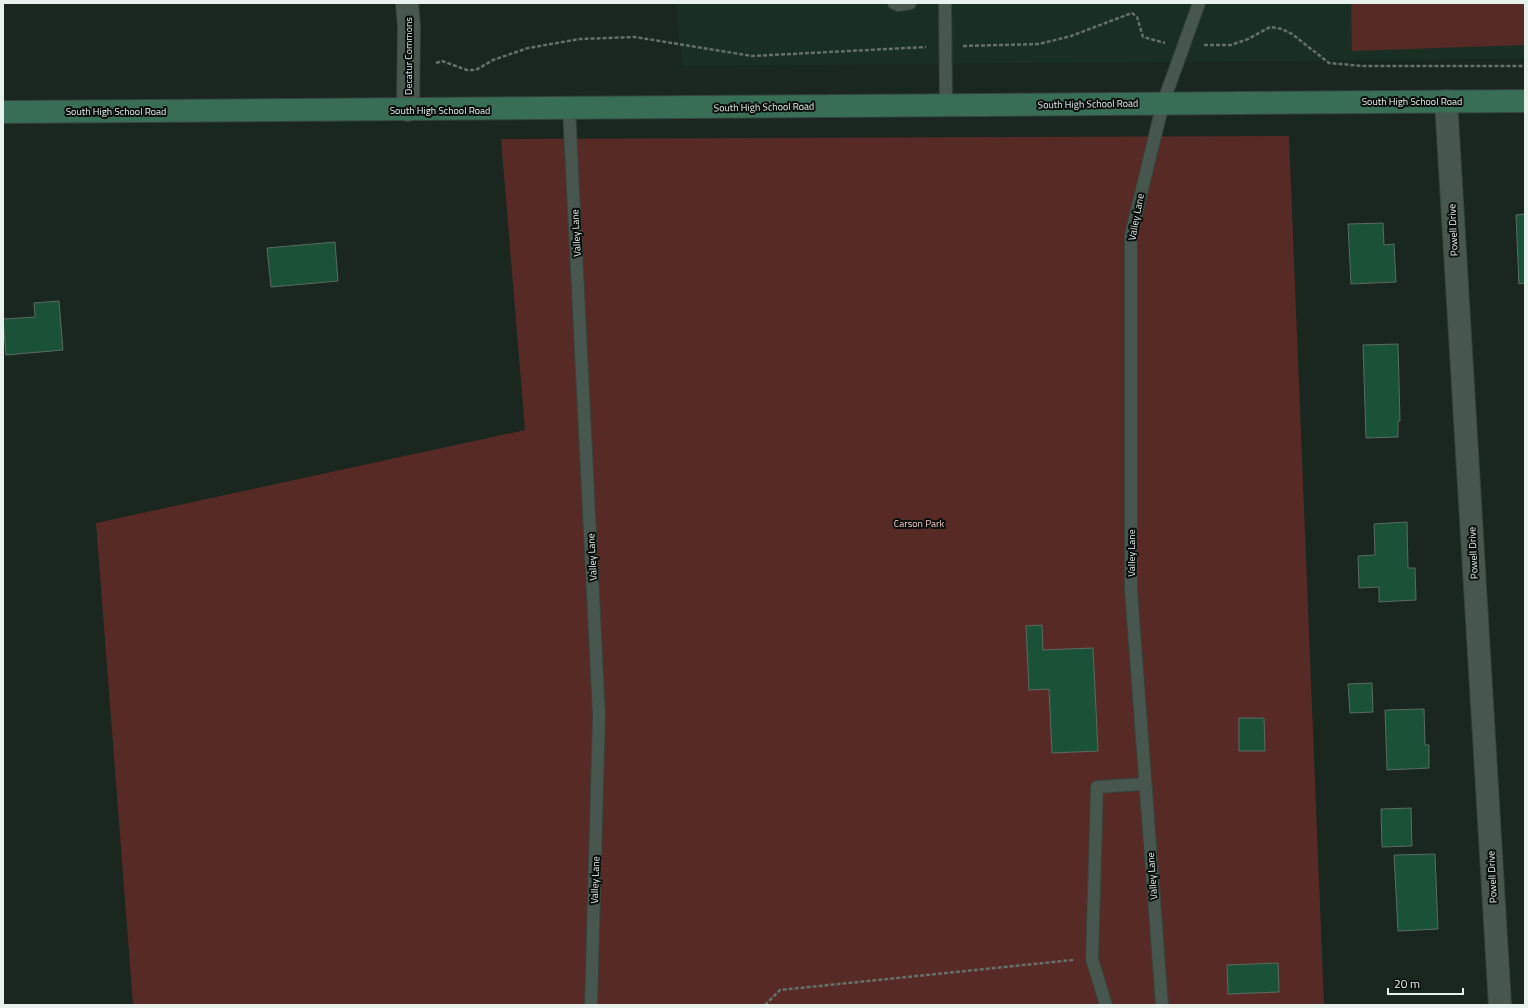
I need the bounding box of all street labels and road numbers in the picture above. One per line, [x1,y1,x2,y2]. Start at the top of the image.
street label: Decatur Commons [401,17,416,95]
street label: South High School Road [1362,94,1462,109]
street label: South High School Road [1038,96,1138,112]
street label: South High School Road [714,99,814,115]
street label: South High School Road [390,103,490,118]
street label: South High School Road [66,104,166,119]
street label: Valley Lane [1124,192,1148,242]
street label: Powell Drive [1444,203,1462,257]
street label: Valley Lane [567,209,585,257]
street label: Powell Drive [1464,526,1482,580]
street label: Valley Lane [1124,529,1139,577]
street label: Valley Lane [583,533,601,581]
street label: Powell Drive [1483,850,1501,904]
street label: Valley Lane [1143,852,1161,900]
street label: Valley Lane [587,856,603,904]

